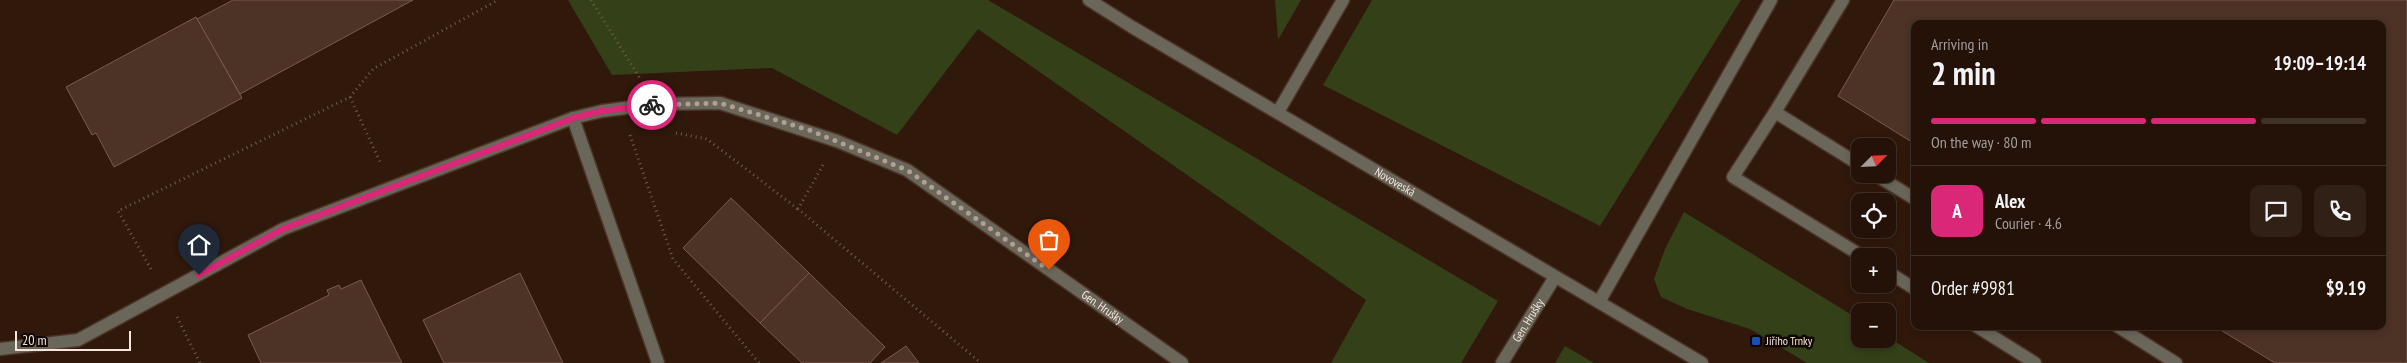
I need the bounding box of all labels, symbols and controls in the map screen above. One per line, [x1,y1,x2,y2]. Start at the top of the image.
text: Arriving in [1931,34,1988,54]
text: 19:09–19:14 [2273,51,2366,75]
text: 2 min [1931,52,1996,94]
courier [627,80,677,130]
icon: bike [638,91,666,119]
text: On the way · 80 m [1931,132,2031,152]
north arrow [1851,138,1896,182]
map controls [1851,138,1896,348]
street label: Novoveská [1372,164,1418,199]
button: chat [2250,185,2302,237]
button: phone [2314,185,2366,237]
text: Alex [1995,189,2025,213]
button: locate [1851,193,1896,238]
text: A [1952,199,1962,223]
text: Courier · 4.6 [1995,213,2062,233]
pin [1028,219,1070,270]
pin [178,224,220,275]
icon: bag [1035,226,1063,254]
icon: home [185,231,213,259]
button: + [1851,248,1896,293]
text: Order #9981 [1931,276,2015,300]
text: $9.19 [2326,276,2366,300]
street label: Gen. Hrušky [1079,287,1127,327]
street label: Gen. Hrušky [1509,295,1547,345]
button: − [1851,303,1896,348]
scale bar [15,328,131,351]
text: 20 m [22,331,47,349]
place label: Jiřího Trnky [1765,333,1813,348]
marker: Jiřího Trnky [1750,335,1762,347]

